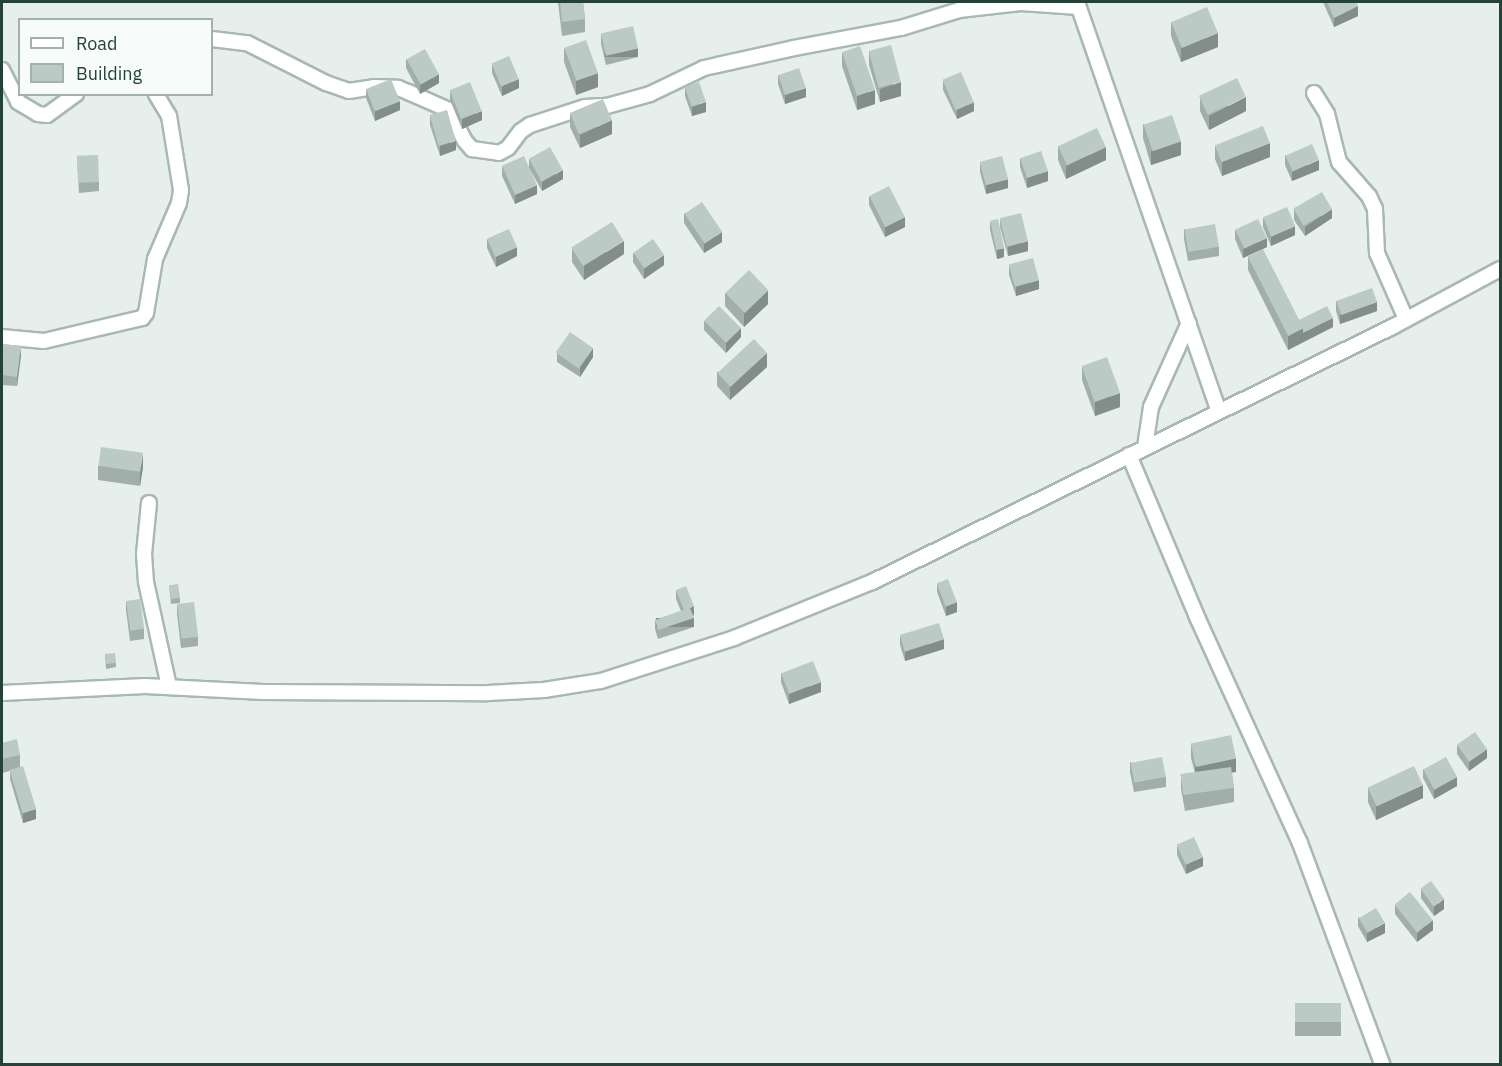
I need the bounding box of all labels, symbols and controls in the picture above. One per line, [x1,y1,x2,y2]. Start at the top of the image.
legend [18,18,213,96]
text: Road [76,32,117,55]
text: Building [76,62,142,85]

